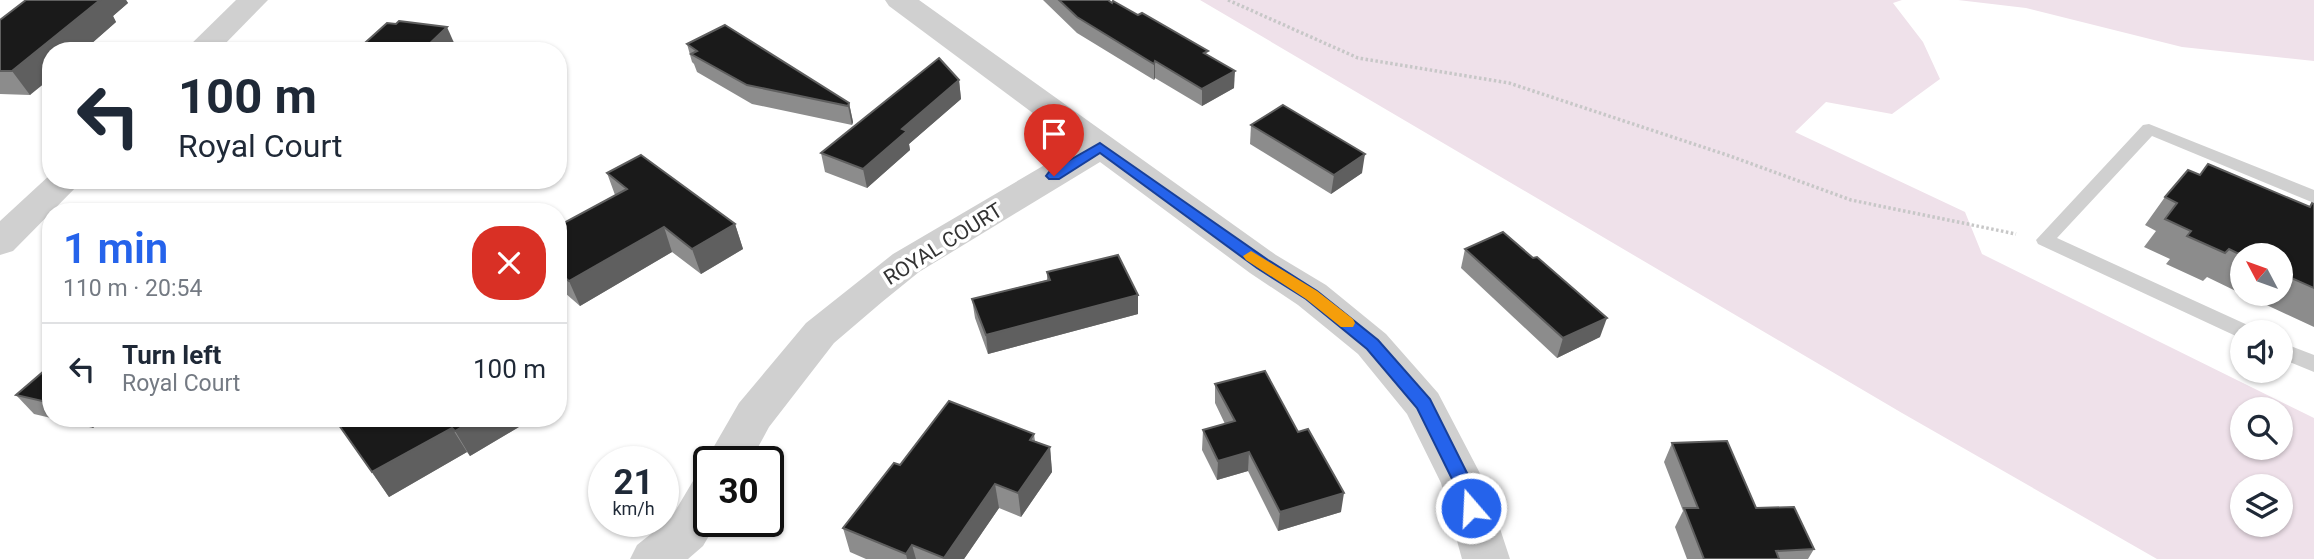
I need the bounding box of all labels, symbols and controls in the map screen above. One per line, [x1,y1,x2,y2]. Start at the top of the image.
text: 100 m [178,68,317,125]
icon: left [63,70,154,161]
pin [1024,104,1084,176]
icon: arrive [1035,115,1073,153]
text: Royal Court [178,127,343,165]
street label: ROYAL COURT [879,198,1007,290]
text: 1 min [63,224,168,273]
button: close [472,226,546,300]
north arrow [2230,243,2292,306]
map controls [2230,243,2293,537]
text: 110 m · 20:54 [63,275,202,302]
button: sound [2230,320,2293,383]
text: Turn left [122,340,221,370]
icon: left [63,350,101,388]
text: 100 m [473,354,546,384]
text: Royal Court [122,370,240,397]
button: search [2230,397,2293,460]
speed limit sign: 30 [693,446,784,537]
text: 21 [613,462,654,503]
position arrow [1434,471,1508,545]
button: layers [2230,474,2293,537]
text: km/h [612,498,655,519]

